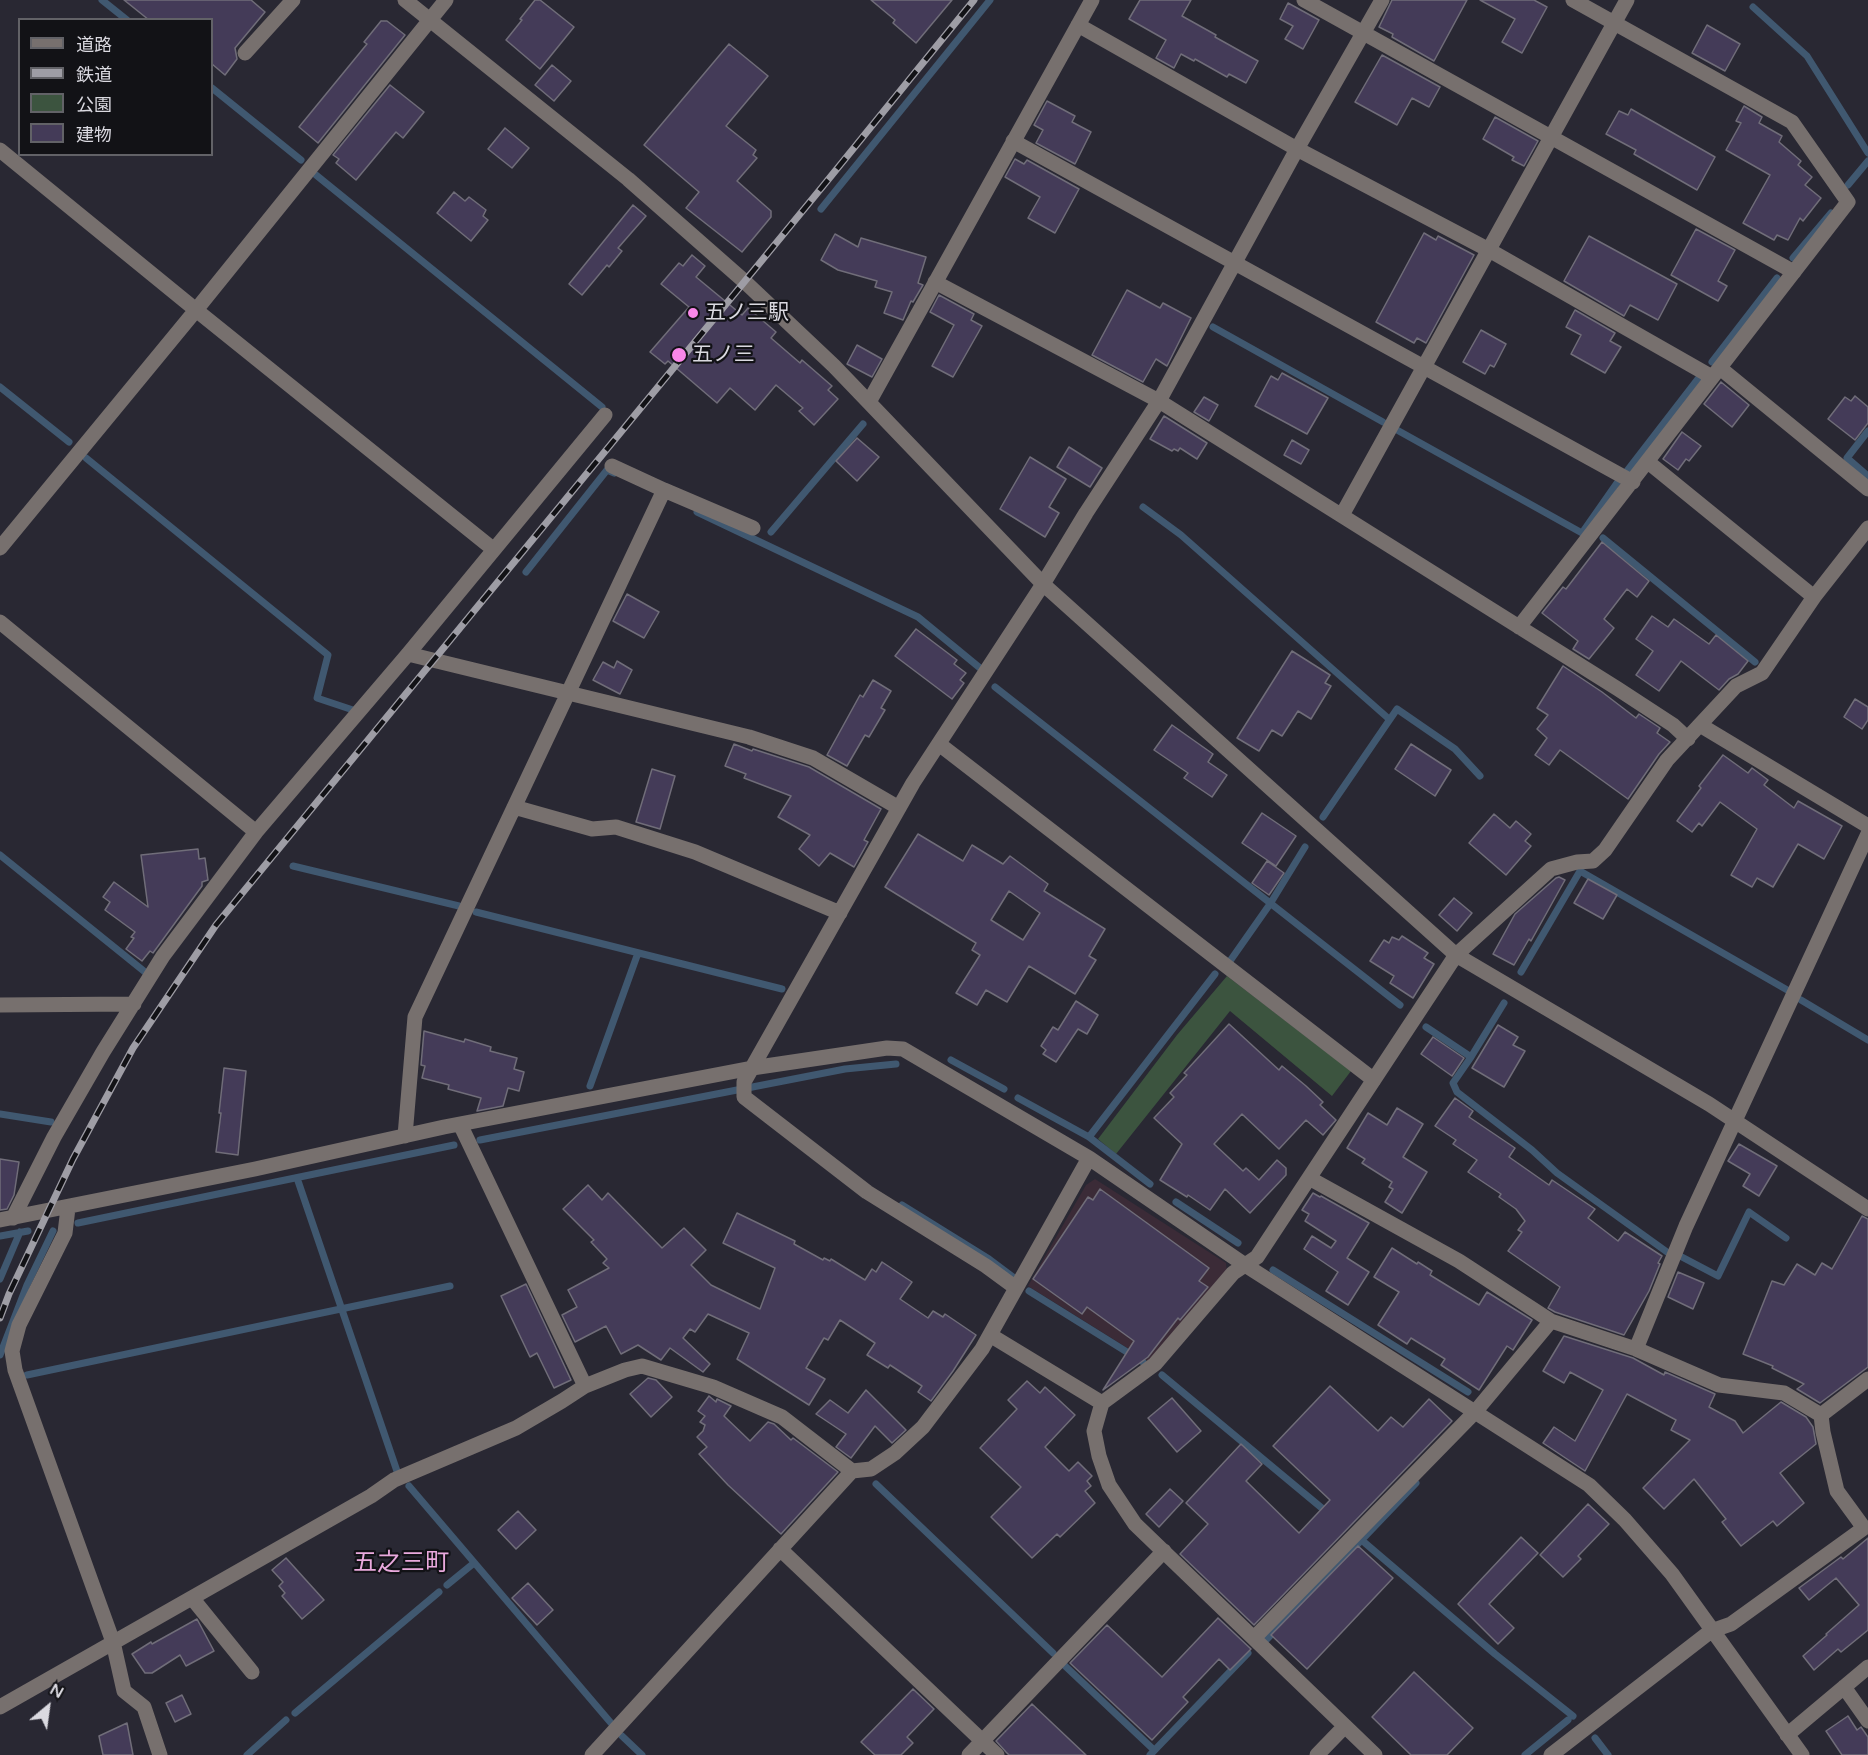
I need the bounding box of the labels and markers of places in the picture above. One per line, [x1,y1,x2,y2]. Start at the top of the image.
place label: 五ノ三駅 [705,300,789,326]
marker: 五ノ三駅 [686,306,700,320]
place label: 五ノ三 [692,342,755,368]
marker: 五ノ三 [670,346,688,364]

